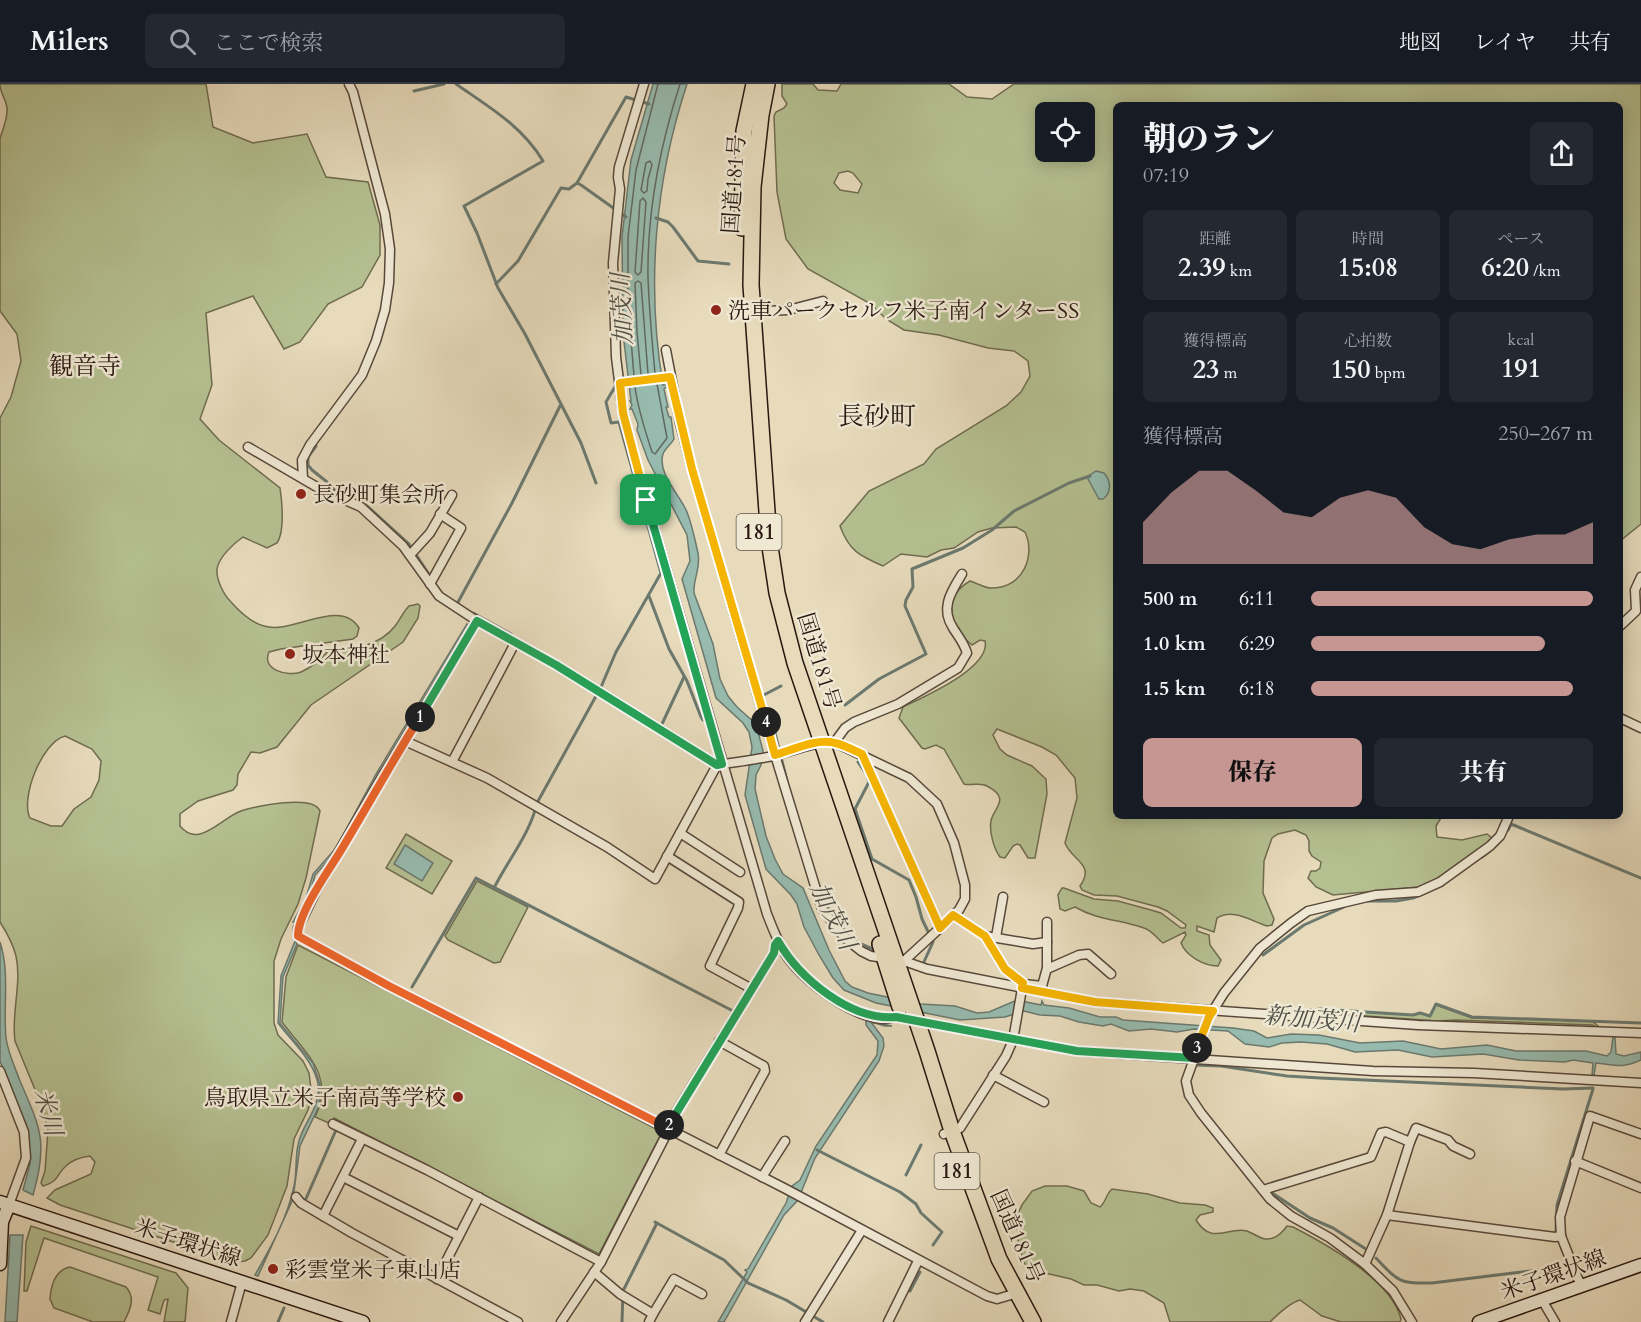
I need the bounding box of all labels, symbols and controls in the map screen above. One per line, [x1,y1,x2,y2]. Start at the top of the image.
search box [145,14,565,68]
text: Milers [30,22,109,60]
icon: search [166,25,199,58]
text: ここで検索 [214,28,324,58]
text: 地図 [1399,28,1441,57]
text: レイヤ [1474,28,1536,57]
text: 共有 [1569,28,1611,57]
map controls [1035,102,1095,162]
button: locate [1035,102,1095,162]
text: 朝のラン [1143,117,1275,162]
button: share [1530,122,1593,185]
street label: 国道181号 [716,133,752,235]
text: 07:19 [1143,162,1189,189]
text: 距離 [1199,228,1231,250]
text: 時間 [1352,228,1384,250]
text: ペース [1497,228,1545,250]
text: 2.39 [1178,250,1226,285]
text: 15:08 [1338,250,1398,285]
text: 6:20 [1481,250,1529,285]
text: km [1226,260,1252,282]
text: /km [1529,260,1561,282]
water label: 加茂川 [604,269,641,346]
place label: 洗車パークセルフ米子南インターSS [728,296,1079,326]
marker: 洗車パークセルフ米子南インターSS [709,303,723,317]
text: kcal [1508,329,1534,351]
text: 獲得標高 [1183,330,1247,352]
text: 心拍数 [1344,330,1392,352]
district label: 観音寺 [49,350,121,383]
text: 191 [1501,351,1541,386]
text: 23 [1193,352,1219,387]
text: 150 [1331,352,1371,387]
text: m [1219,362,1237,384]
text: bpm [1371,362,1405,384]
district label: 長砂町 [838,399,916,434]
text: 250–267 m [1498,420,1593,447]
text: 獲得標高 [1143,423,1223,450]
pin [620,474,671,525]
place label: 長砂町集会所 [313,480,445,510]
icon: arrive [629,483,662,516]
marker: 長砂町集会所 [294,487,308,501]
road number: 181 [736,514,782,550]
text: 500 m [1143,585,1198,612]
text: 6:11 [1239,585,1275,612]
street label: 国道181号 [790,609,848,713]
text: 1.0 km [1143,630,1206,657]
text: 6:29 [1239,630,1275,657]
place label: 坂本神社 [302,640,390,670]
marker: 坂本神社 [283,647,297,661]
text: 1.5 km [1143,675,1206,702]
text: 6:18 [1239,675,1275,702]
pin: 1 [405,702,435,732]
text: 1 [416,706,424,728]
pin: 4 [751,707,781,737]
text: 4 [762,711,770,733]
button: 保存 [1143,738,1362,807]
button: 共有 [1374,738,1593,807]
water label: 加茂川 [802,877,865,958]
water label: 新加茂川 [1263,999,1364,1040]
pin: 3 [1182,1033,1212,1063]
text: 3 [1193,1037,1201,1059]
place label: 鳥取県立米子南高等学校 [204,1083,446,1113]
water label: 米川 [25,1085,70,1142]
marker: 鳥取県立米子南高等学校 [451,1090,465,1104]
pin: 2 [654,1110,684,1140]
text: 2 [665,1114,673,1136]
road number: 181 [934,1153,980,1189]
street label: 国道181号 [983,1185,1051,1288]
street label: 米子環状線 [131,1212,245,1274]
street label: 米子環状線 [1496,1243,1610,1307]
place label: 彩雲堂米子東山店 [285,1255,461,1285]
marker: 彩雲堂米子東山店 [266,1262,280,1276]

